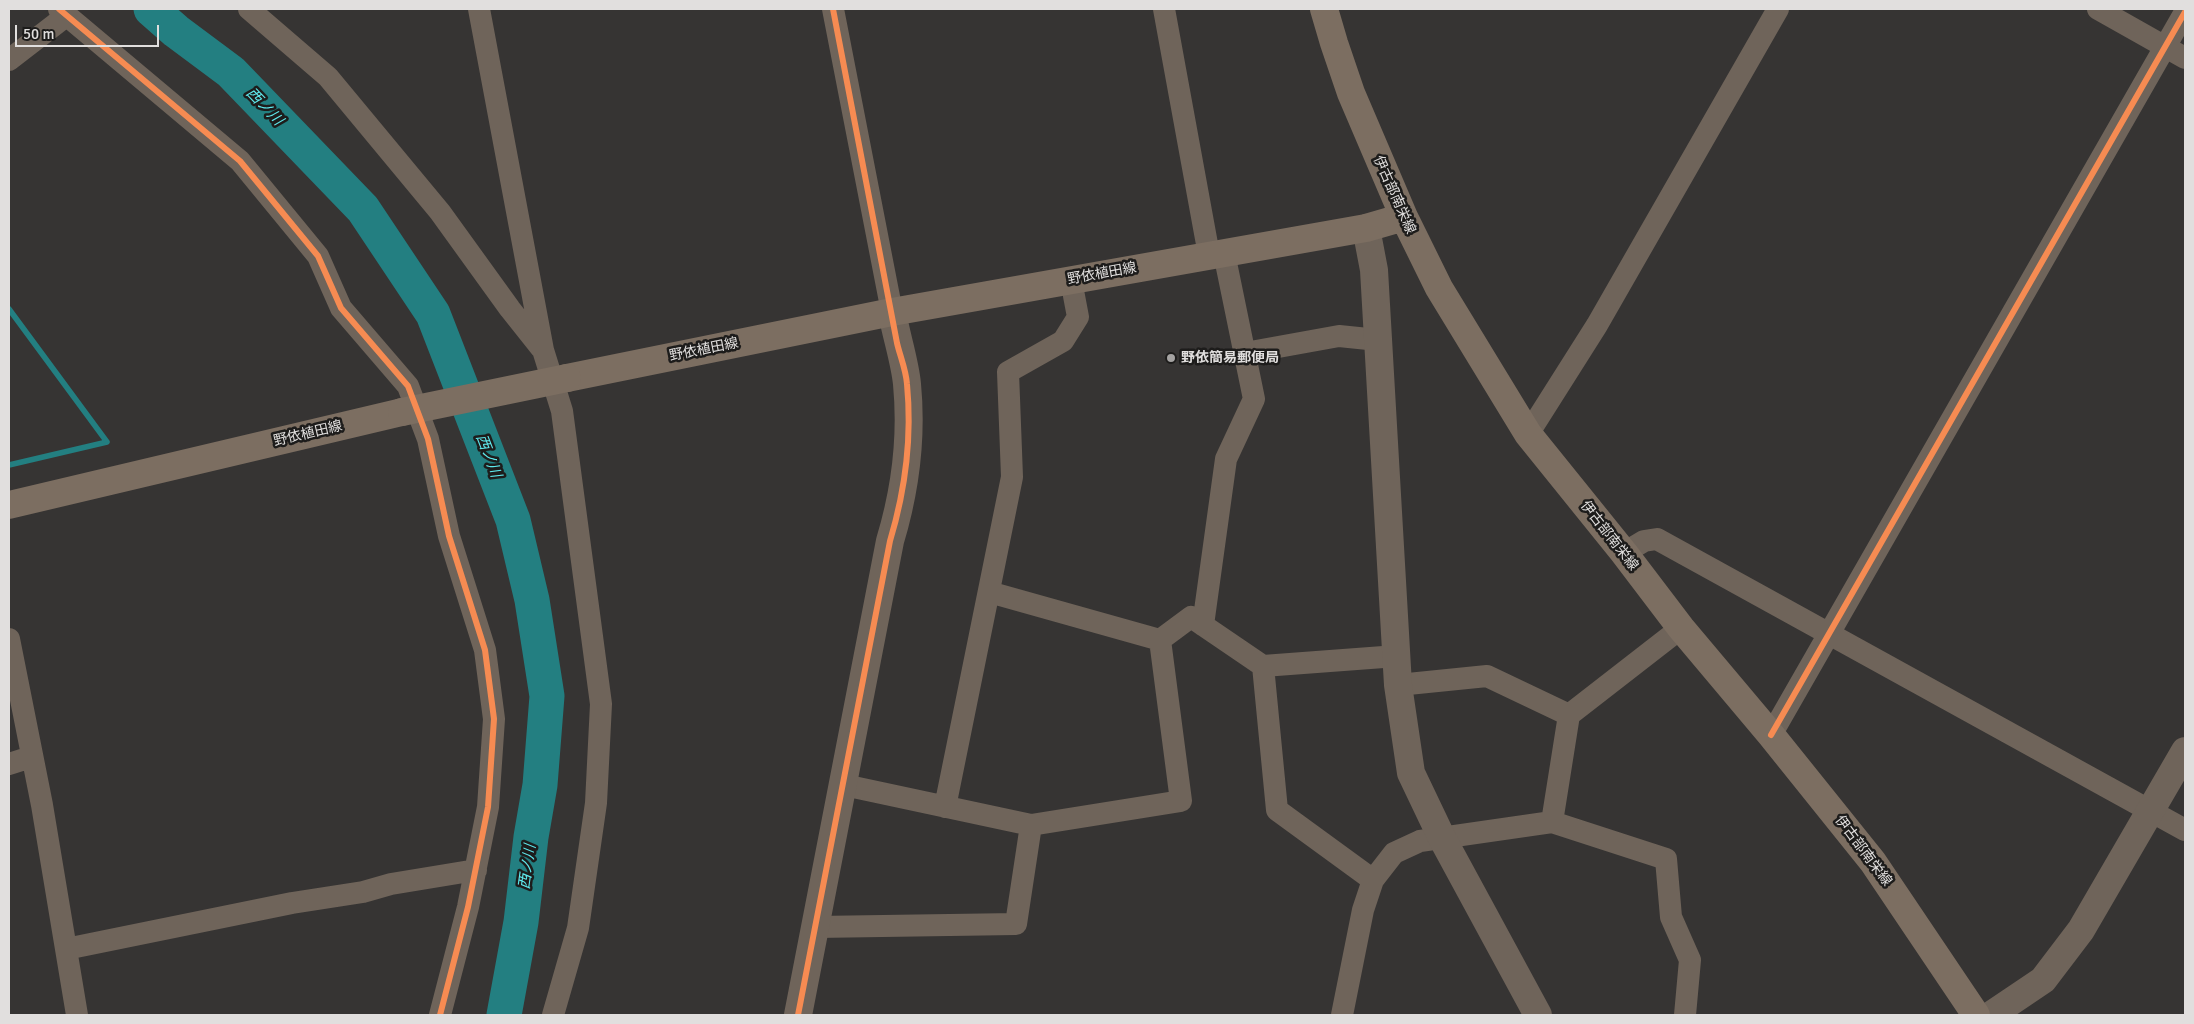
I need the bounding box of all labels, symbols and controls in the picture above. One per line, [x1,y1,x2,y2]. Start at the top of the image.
scale bar [18,15,161,47]
text: 50 m [23,25,54,43]
water label: 西ノ川 [242,85,286,129]
street label: 伊古部南栄線 [1369,153,1419,237]
street label: 野依植田線 [1066,260,1138,288]
street label: 野依植田線 [668,335,740,365]
place label: 野依簡易郵便局 [1181,350,1279,366]
marker: 野依簡易郵便局 [1165,352,1177,364]
street label: 野依植田線 [272,418,344,450]
water label: 西ノ川 [472,432,504,480]
street label: 伊古部南栄線 [1577,498,1641,574]
street label: 伊古部南栄線 [1831,812,1895,890]
water label: 西ノ川 [516,843,540,891]

